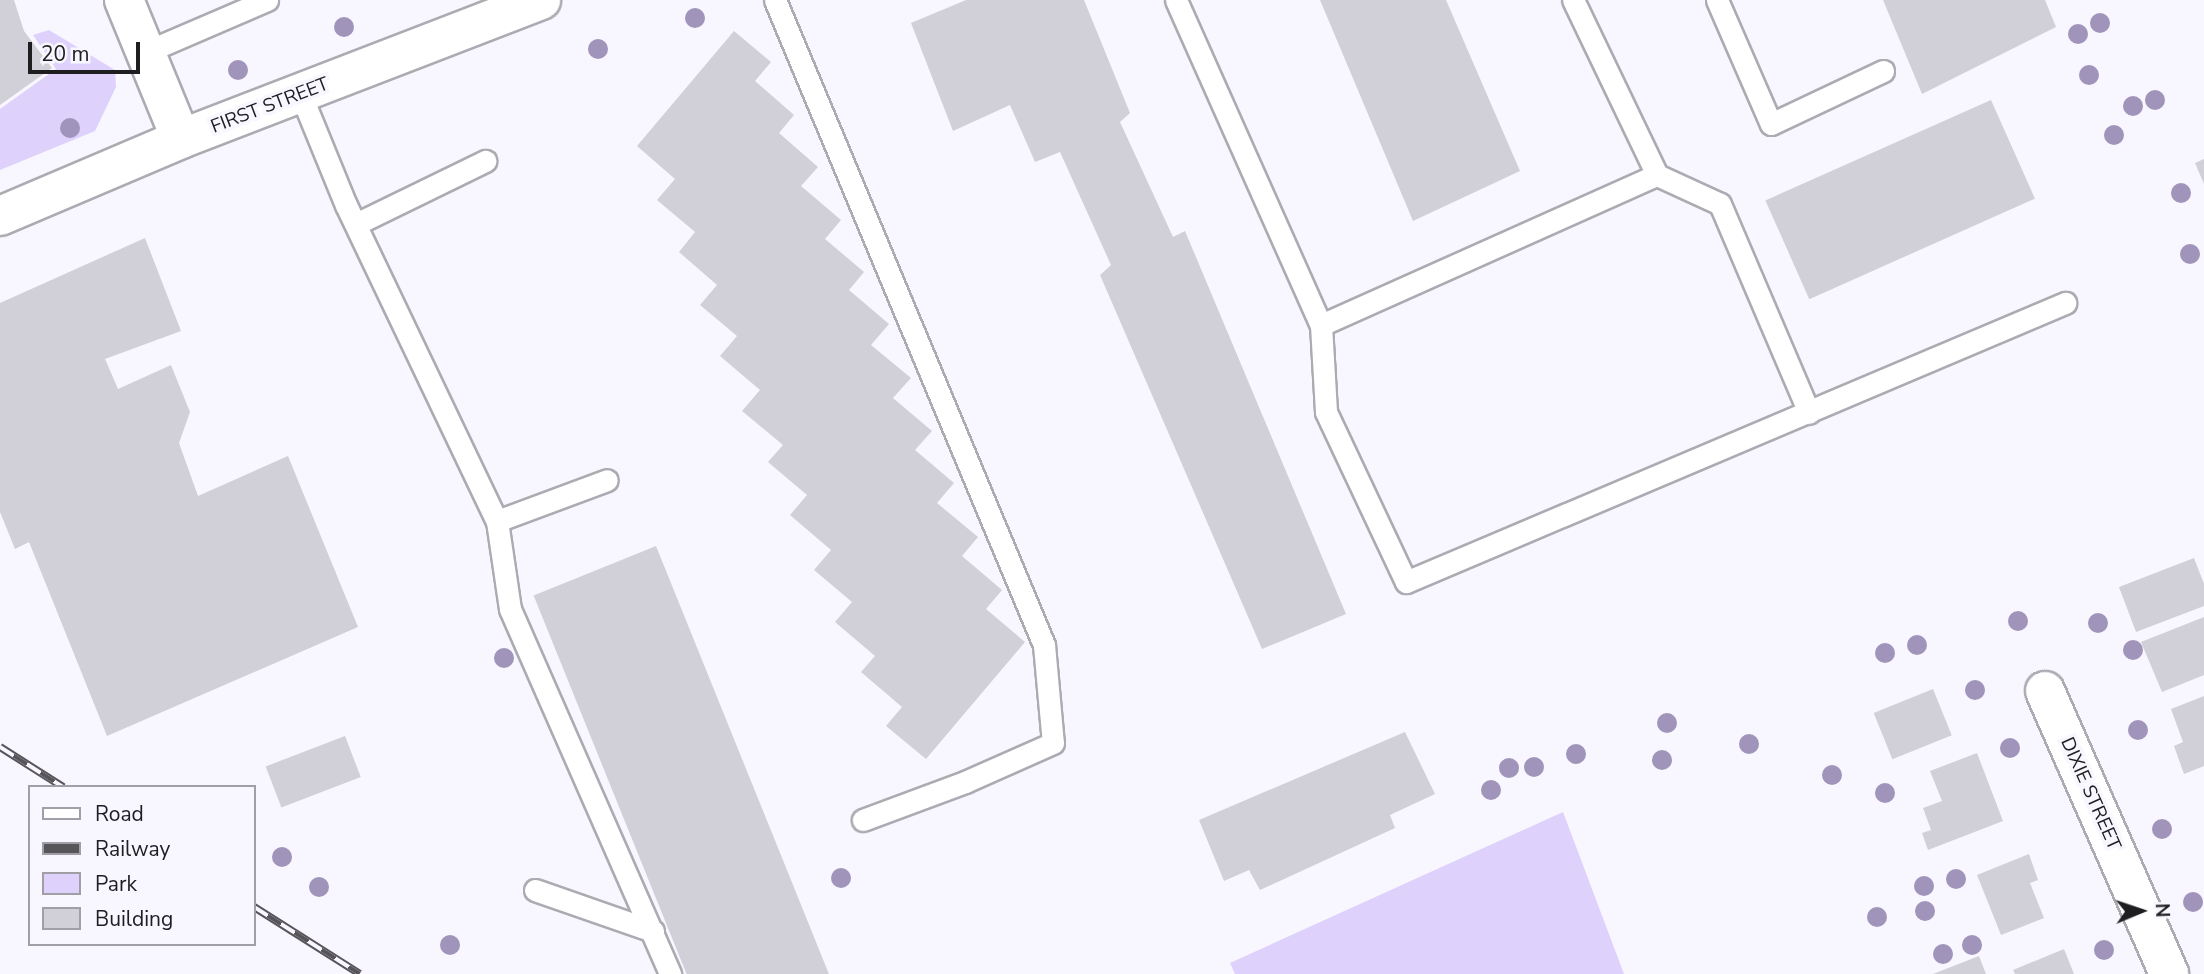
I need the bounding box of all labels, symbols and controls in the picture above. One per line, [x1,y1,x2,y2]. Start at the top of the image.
scale bar [32,28,144,72]
text: 20 m [41,40,90,68]
street label: FIRST STREET [208,73,332,139]
street label: DIXIE STREET [2055,734,2125,854]
legend [28,785,256,946]
text: Road [95,800,144,828]
text: Railway [95,835,170,863]
text: Park [95,870,137,898]
north arrow [2106,876,2176,946]
text: N [2149,903,2175,918]
text: Building [95,905,173,933]

